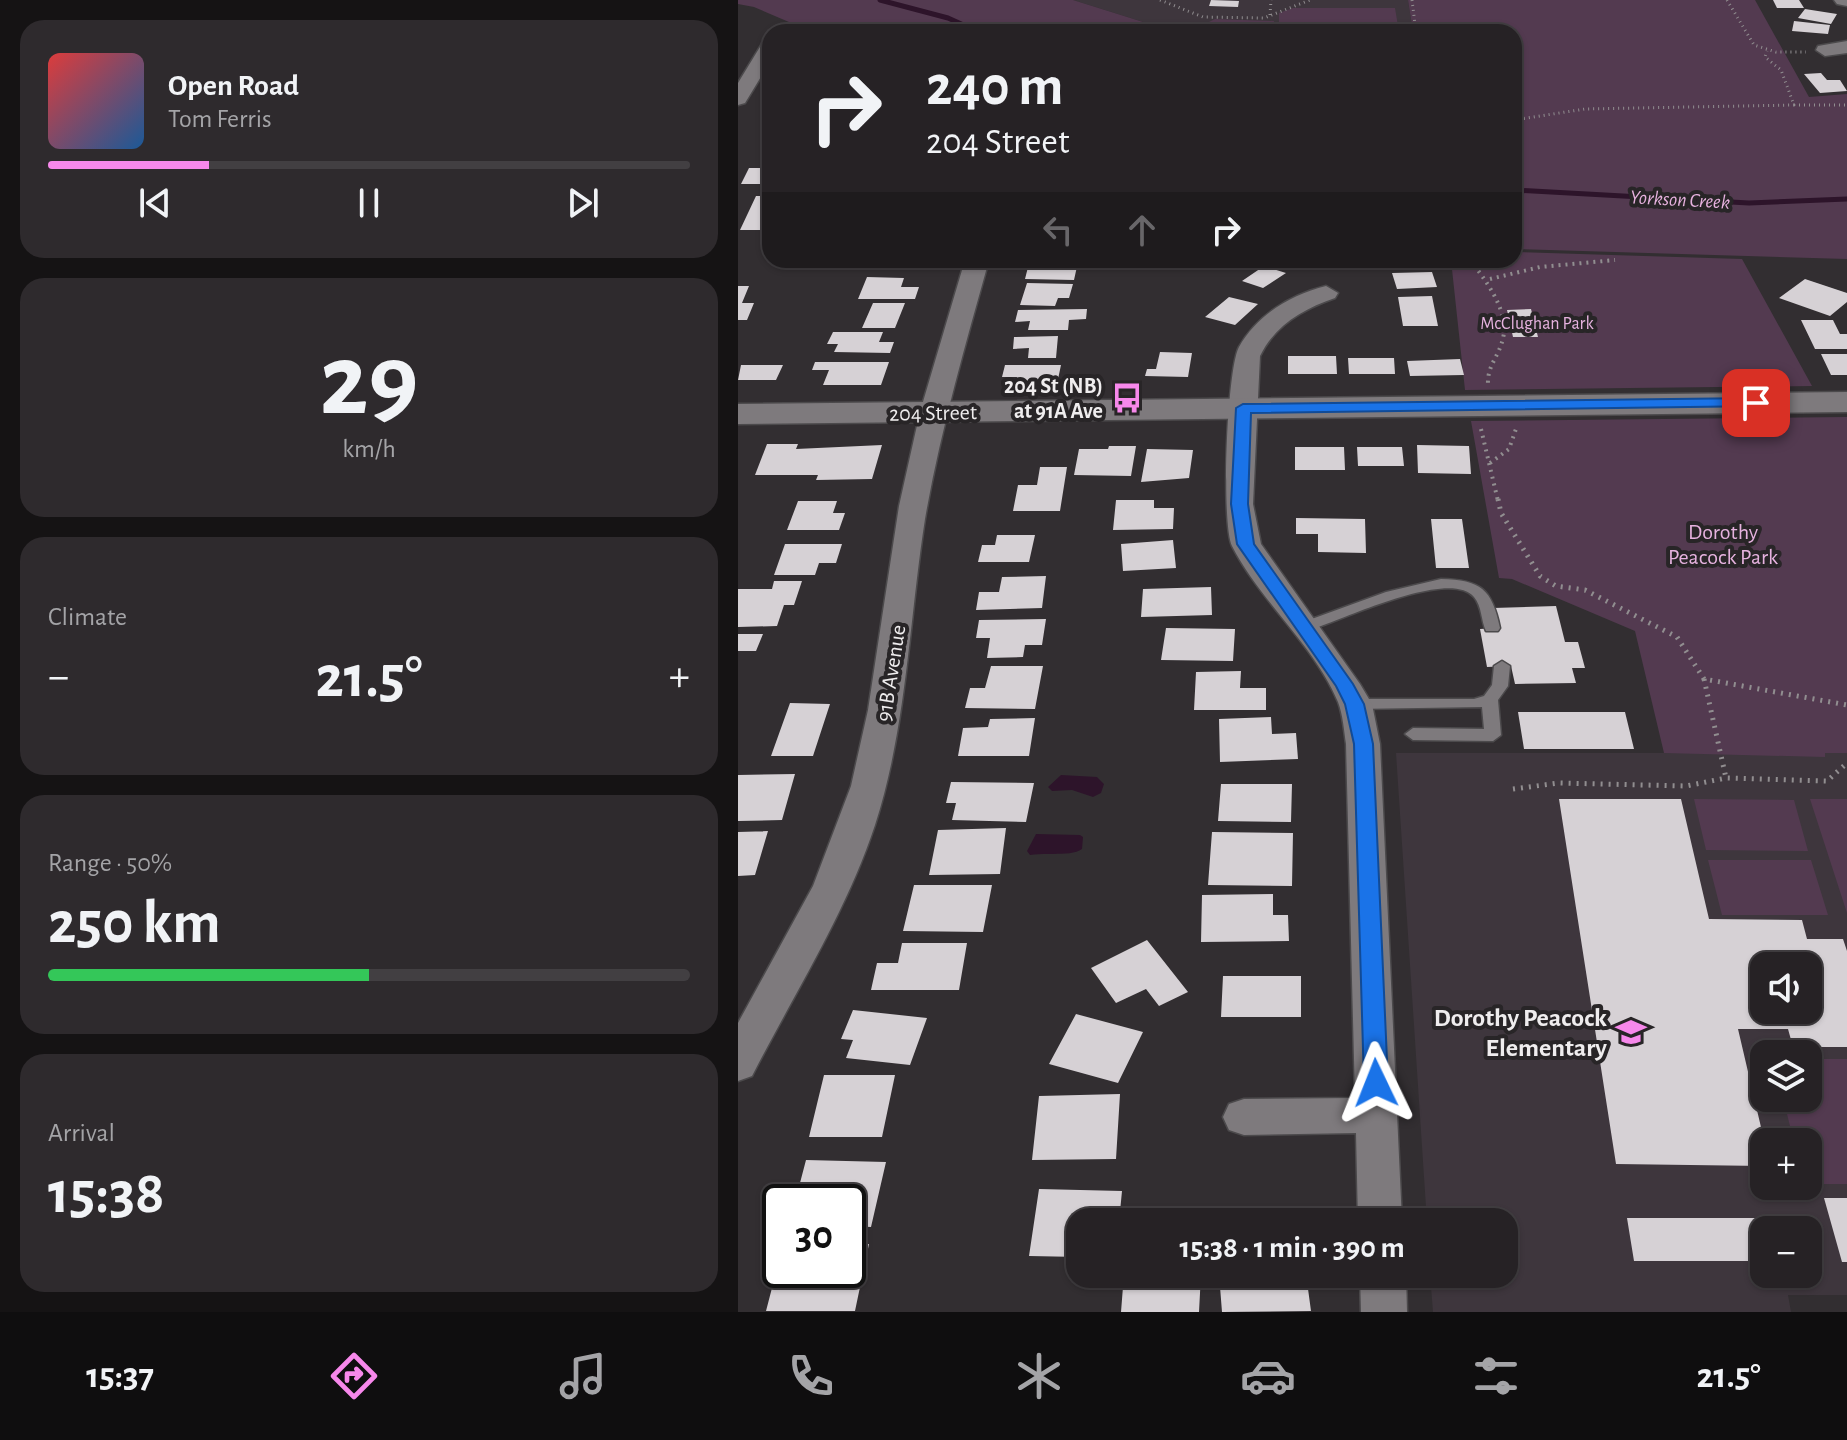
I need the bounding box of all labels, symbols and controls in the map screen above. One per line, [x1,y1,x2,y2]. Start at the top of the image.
icon: right [794,56,898,160]
text: 240 m [926,59,1063,115]
text: Open Road [168,71,299,101]
text: Tom Ferris [168,106,272,132]
text: 204 Street [926,124,1069,160]
icon: previous [133,181,177,225]
icon: pause [347,181,391,225]
icon: next [561,181,605,225]
water label: Yorkson Creek [1629,187,1730,213]
icon: left [1036,208,1080,252]
icon: ahead [1120,208,1164,252]
icon: right [1204,208,1248,252]
park label: McClughan Park [1480,315,1594,333]
text: 29 [319,330,419,434]
pin [1722,369,1790,437]
place label: 204 St (NB) at 91A Ave [1004,375,1103,422]
bus stop icon: 204 St (NB) at 91A Ave [1110,381,1144,415]
icon: arrive [1734,381,1778,425]
street label: 204 Street [889,401,977,425]
text: km/h [342,436,396,462]
park label: Dorothy Peacock Park [1668,521,1778,568]
text: Climate [48,604,127,630]
street label: 91B Avenue [872,623,909,723]
text: 21.5° [315,648,423,708]
text: − [48,655,69,699]
text: + [669,655,690,699]
text: Range · 50% [48,850,172,876]
text: 250 km [48,894,221,954]
map controls [1750,952,1822,1288]
button: sound [1750,952,1822,1024]
place label: Dorothy Peacock Elementary [1434,1005,1607,1061]
school or university icon: Dorothy Peacock Elementary [1614,1015,1648,1049]
button: layers [1750,1040,1822,1112]
position arrow [1334,1041,1418,1125]
text: Arrival [48,1120,115,1146]
button: + [1750,1128,1822,1200]
text: 15:38 [48,1164,165,1224]
speed limit sign: 30 [762,1184,866,1288]
button: − [1750,1216,1822,1288]
text: 15:38 · 1 min · 390 m [1179,1233,1405,1263]
icon: directions [326,1348,382,1404]
icon: music [555,1348,611,1404]
icon: phone [783,1348,839,1404]
icon: climate [1011,1348,1067,1404]
icon: car [1240,1348,1296,1404]
icon: filters [1468,1348,1524,1404]
text: 15:37 [86,1358,154,1394]
text: 21.5° [1697,1358,1761,1394]

